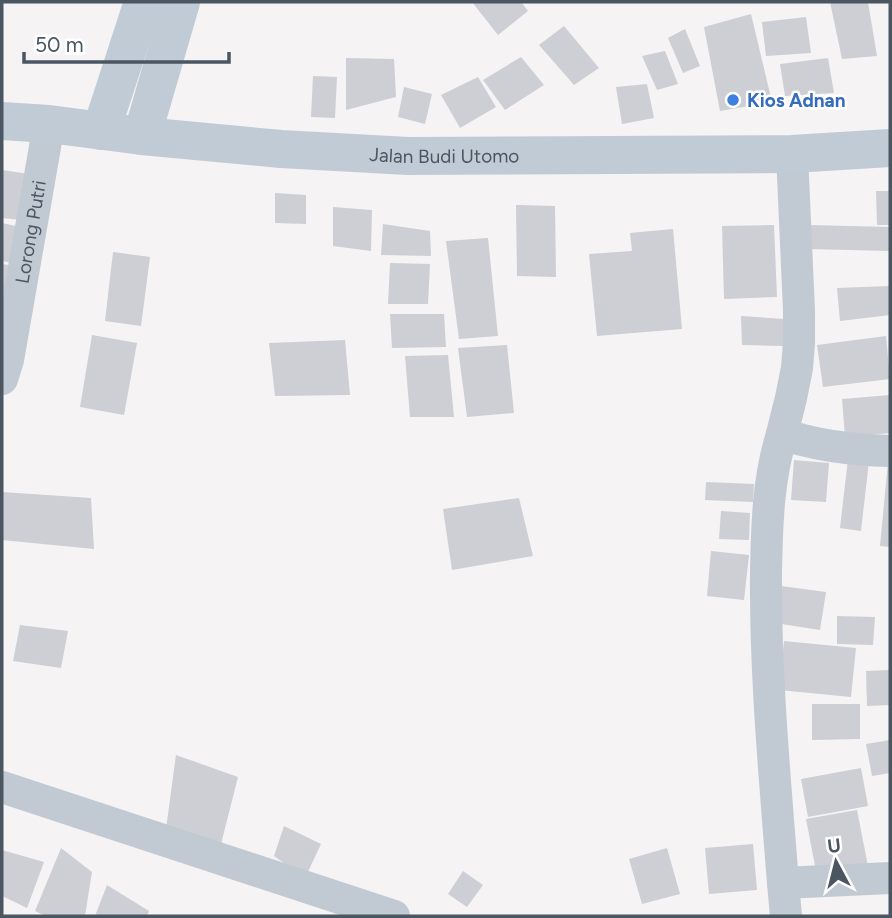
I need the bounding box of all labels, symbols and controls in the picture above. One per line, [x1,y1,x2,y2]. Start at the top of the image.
scale bar [24,21,229,65]
text: 50 m [35,32,84,57]
place label: Kios Adnan [747,89,845,112]
marker: Kios Adnan [725,92,741,108]
street label: Jalan Budi Utomo [369,142,519,168]
street label: Lorong Putri [10,178,51,285]
north arrow [801,827,871,897]
text: U [826,833,842,858]

